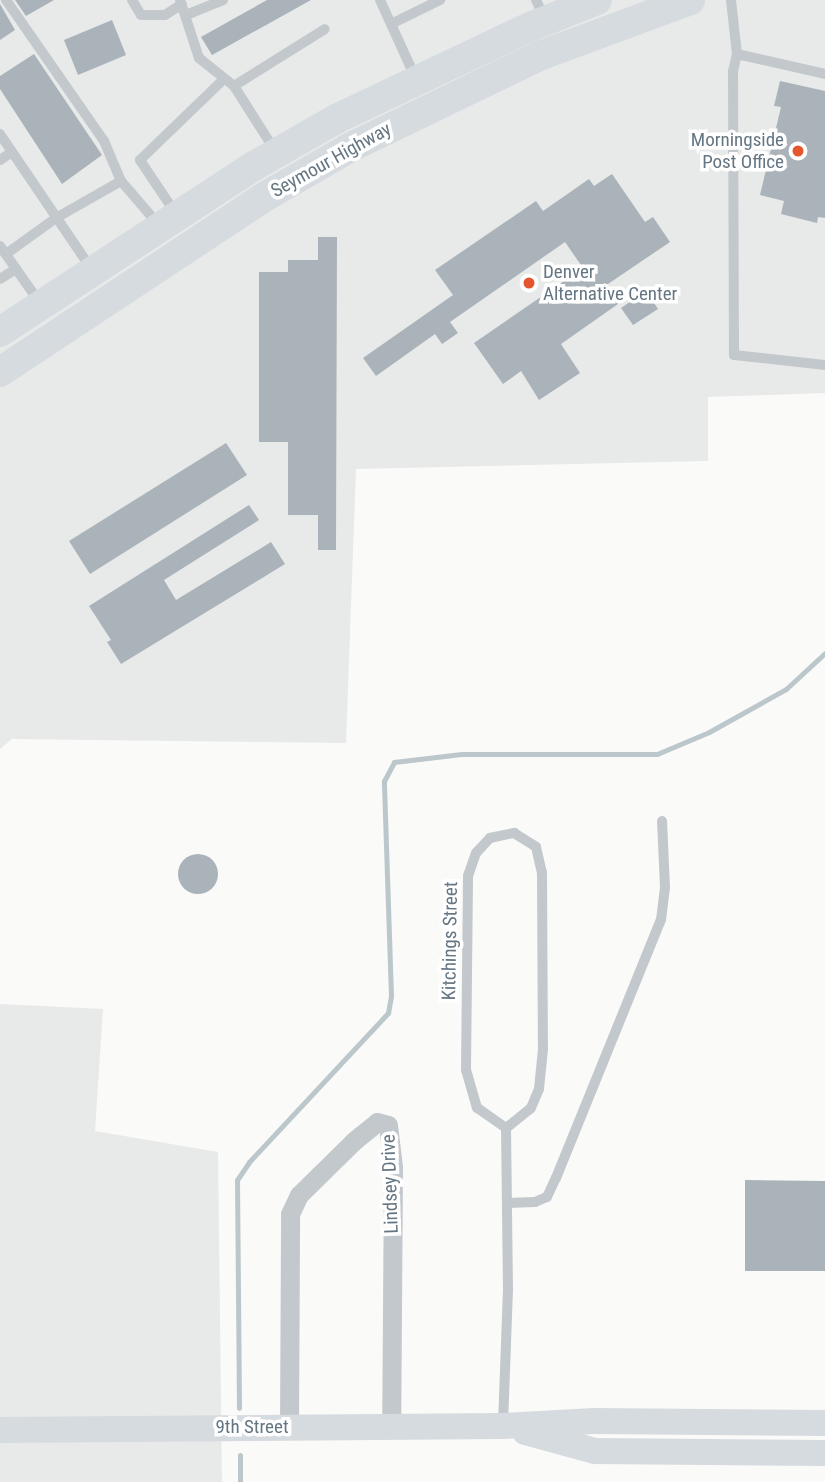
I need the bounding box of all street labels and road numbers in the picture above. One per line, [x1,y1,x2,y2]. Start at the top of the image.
street label: Seymour Highway [267,118,395,202]
street label: Kitchings Street [438,881,462,1001]
street label: Lindsey Drive [377,1134,403,1234]
street label: 9th Street [215,1416,289,1438]

